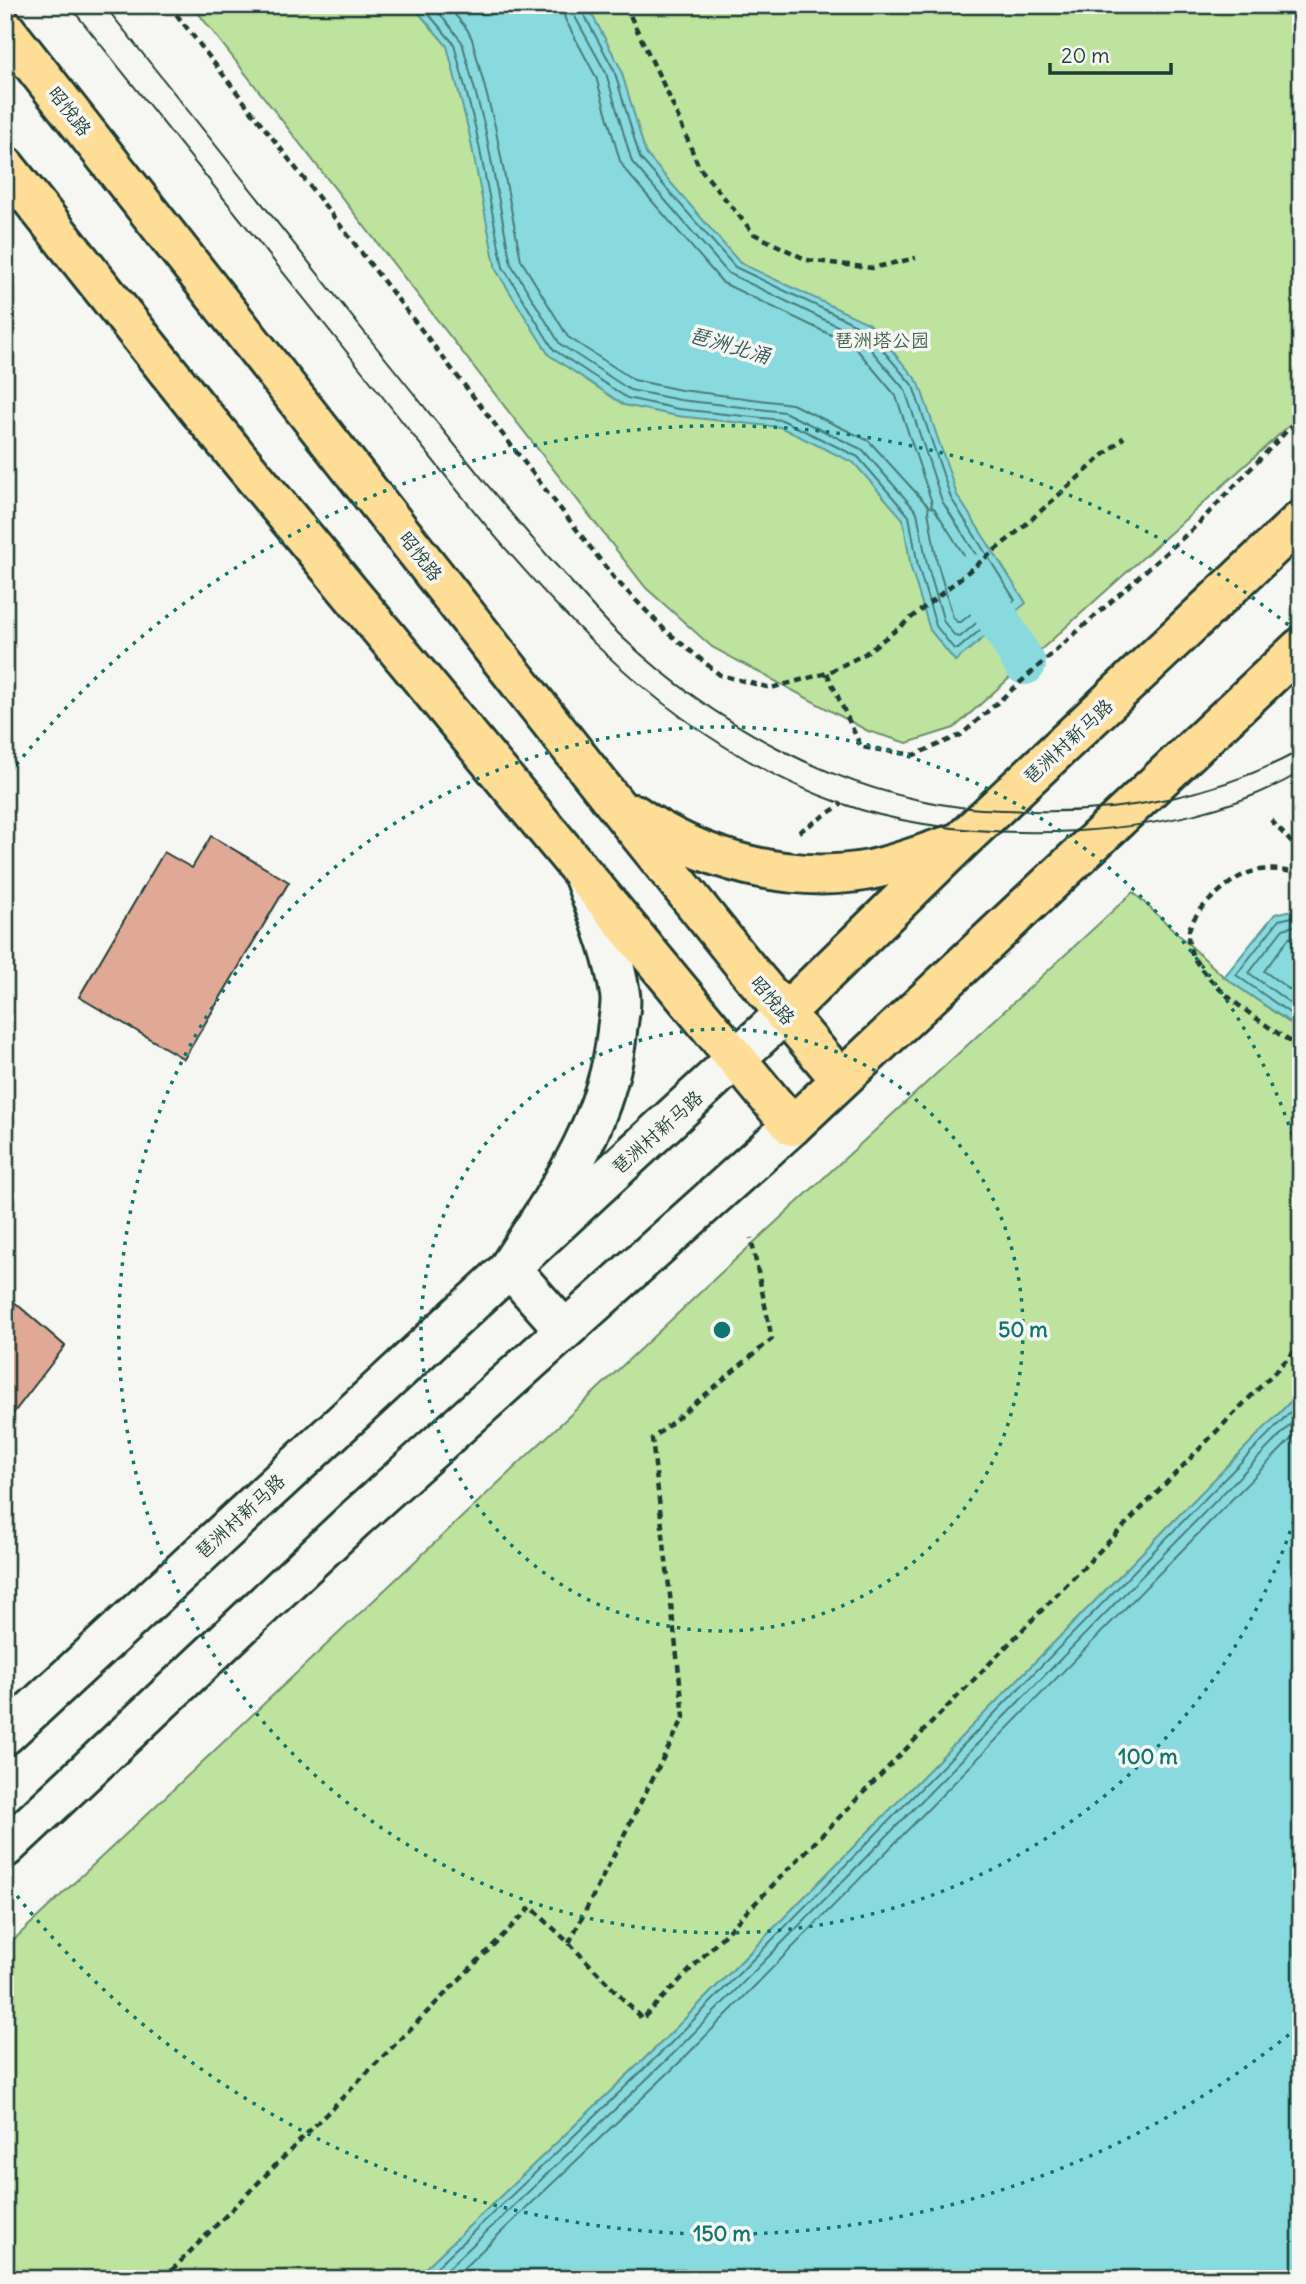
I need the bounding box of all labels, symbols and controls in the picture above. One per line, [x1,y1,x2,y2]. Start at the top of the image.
scale bar [1050,32,1171,76]
text: 20 m [1061,42,1110,69]
street label: 昭悦路 [43,81,97,141]
water label: 琶洲北涌 [686,320,775,370]
park label: 琶洲塔公园 [834,328,930,352]
street label: 昭悦路 [394,526,448,586]
street label: 琶洲村新马路 [1018,693,1118,789]
street label: 昭悦路 [745,970,801,1030]
street label: 琶洲村新马路 [607,1085,707,1179]
text: 50 m [998,1316,1048,1343]
centre of rings [710,1318,734,1342]
street label: 琶洲村新马路 [190,1468,290,1564]
text: 100 m [1118,1743,1178,1770]
text: 150 m [693,2220,751,2247]

